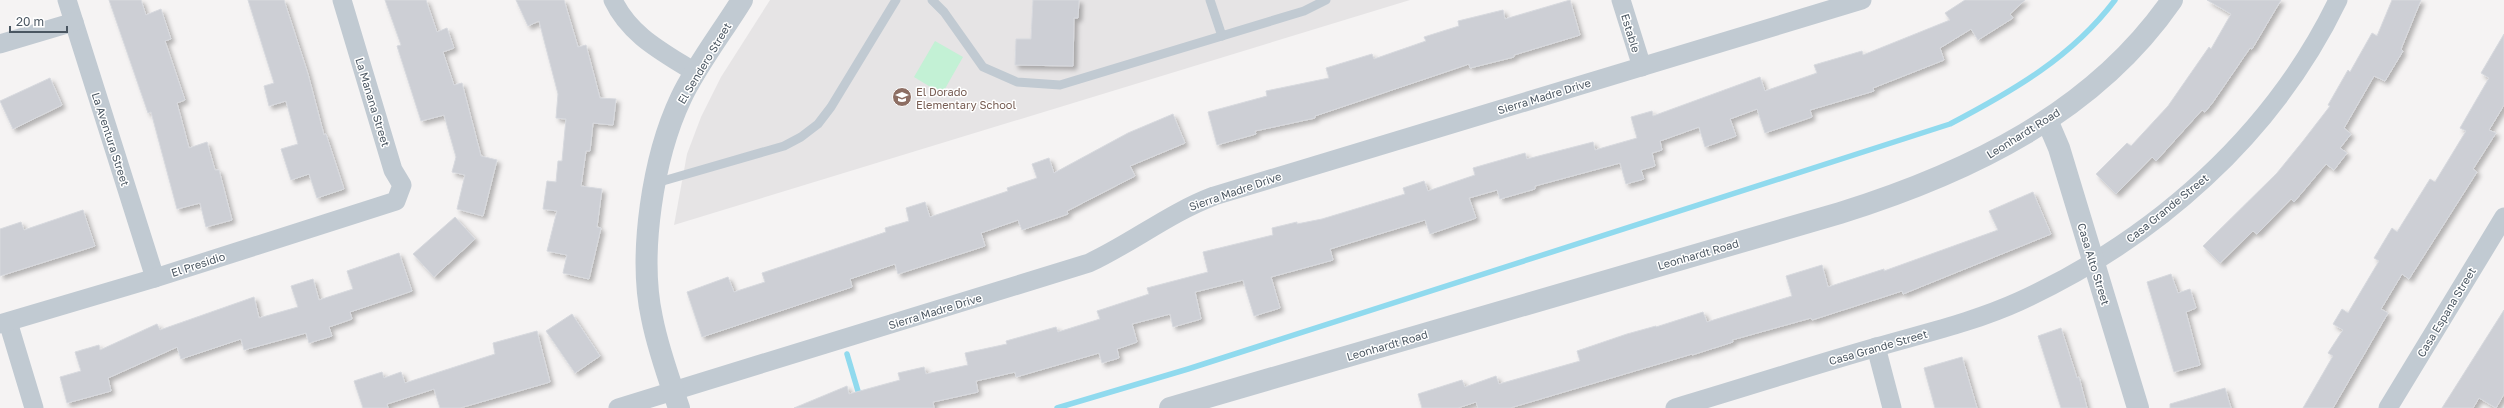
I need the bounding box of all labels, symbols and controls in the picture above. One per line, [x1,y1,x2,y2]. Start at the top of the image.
scale bar [10,8,67,34]
street label: Estable [1619,12,1643,54]
text: 20 m [16,14,44,29]
street label: El Sendero Street [675,20,733,106]
street label: La Manana Street [353,56,393,148]
street label: Sierra Madre Drive [1496,76,1592,116]
place label: El Dorado Elementary School [916,85,1016,111]
school or university icon: El Dorado Elementary School [891,86,913,108]
street label: La Aventura Street [90,90,132,188]
street label: Leonhardt Road [1984,105,2062,161]
street label: Sierra Madre Drive [1187,169,1283,213]
street label: Casa Grande Street [2123,171,2211,245]
street label: Casa Alto Street [2075,221,2113,307]
street label: Leonhardt Road [1656,236,1740,272]
street label: El Presidio [169,249,227,279]
street label: Casa Espana Street [2414,265,2478,359]
street label: Sierra Madre Drive [887,291,983,331]
street label: Leonhardt Road [1345,327,1429,363]
street label: Casa Grande Street [1827,327,1929,367]

